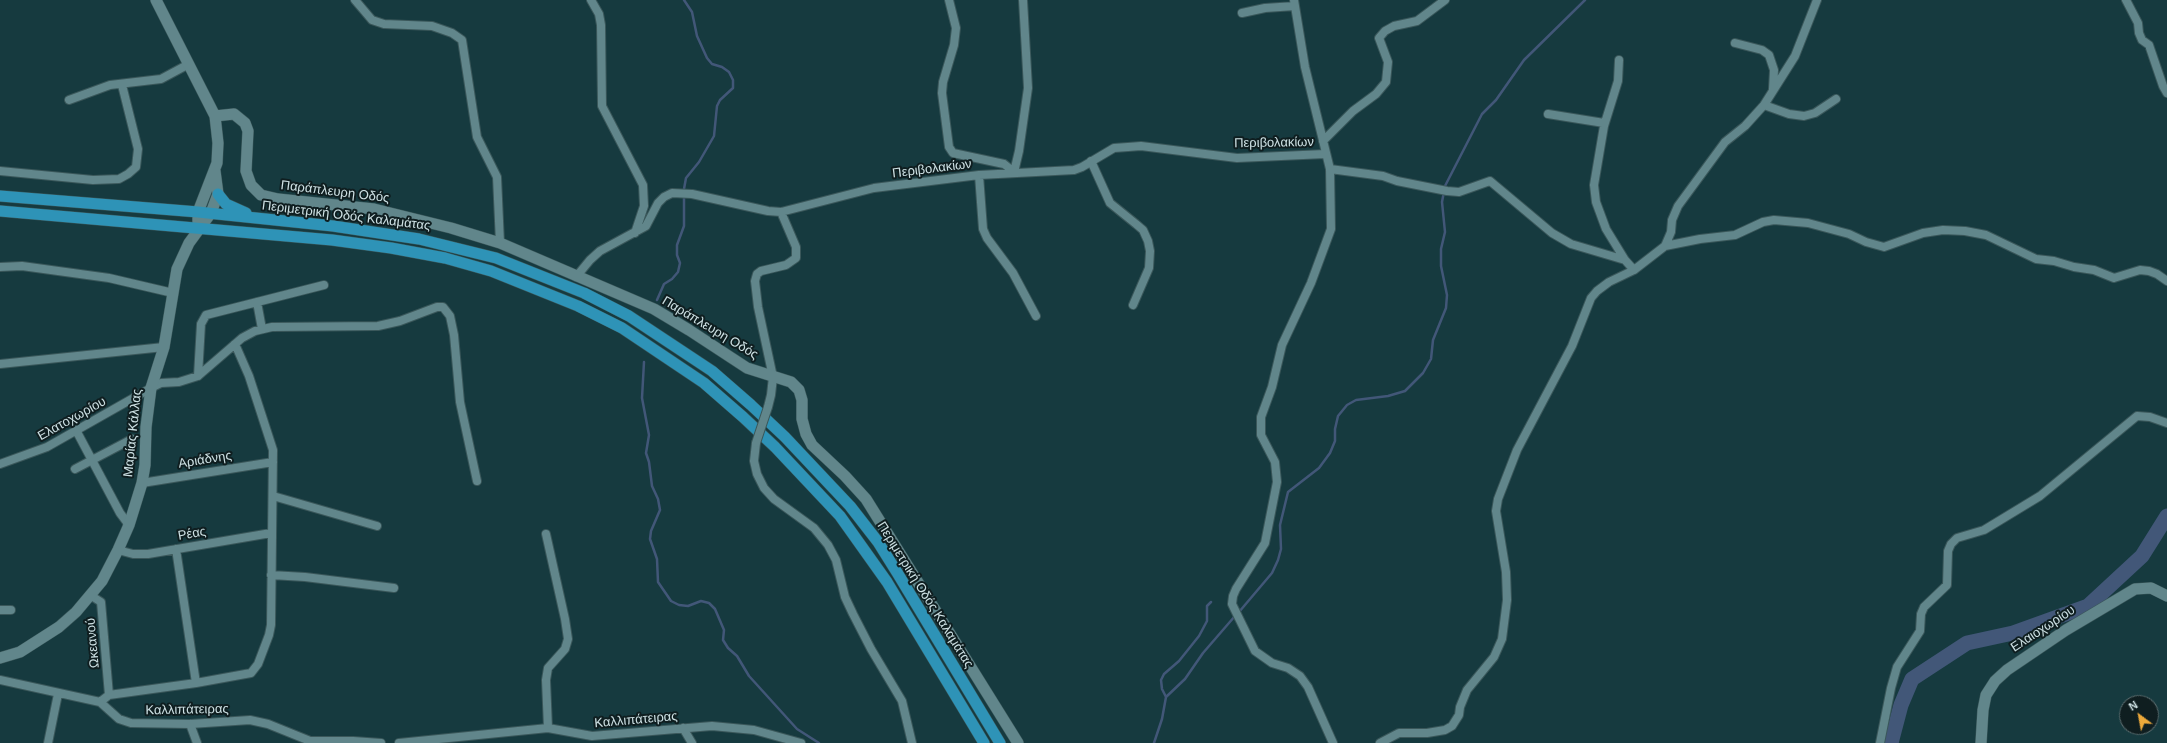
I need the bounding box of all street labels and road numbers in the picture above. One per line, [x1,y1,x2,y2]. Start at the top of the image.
street label: Περιβολακίων [1234,135,1314,151]
street label: Περιβολακίων [891,156,973,182]
street label: Παράπλευρη Οδός [280,178,390,206]
street label: Περιμετρική Οδός Καλαμάτας [261,198,431,234]
street label: Παράπλευρη Οδός [659,293,761,363]
street label: Μαρίας Κάλλας [121,388,145,478]
street label: Ελατοχωρίου [35,394,109,444]
street label: Αριάδνης [177,448,233,472]
street label: Περιμετρική Οδός Καλαμάτας [873,519,977,671]
street label: Ρέας [177,524,207,544]
street label: Ελαιοχωρίου [2008,602,2078,656]
street label: Ωκεανού [83,617,103,669]
street label: Καλλιπάτειρας [145,701,229,719]
street label: Καλλιπάτειρας [594,709,678,731]

